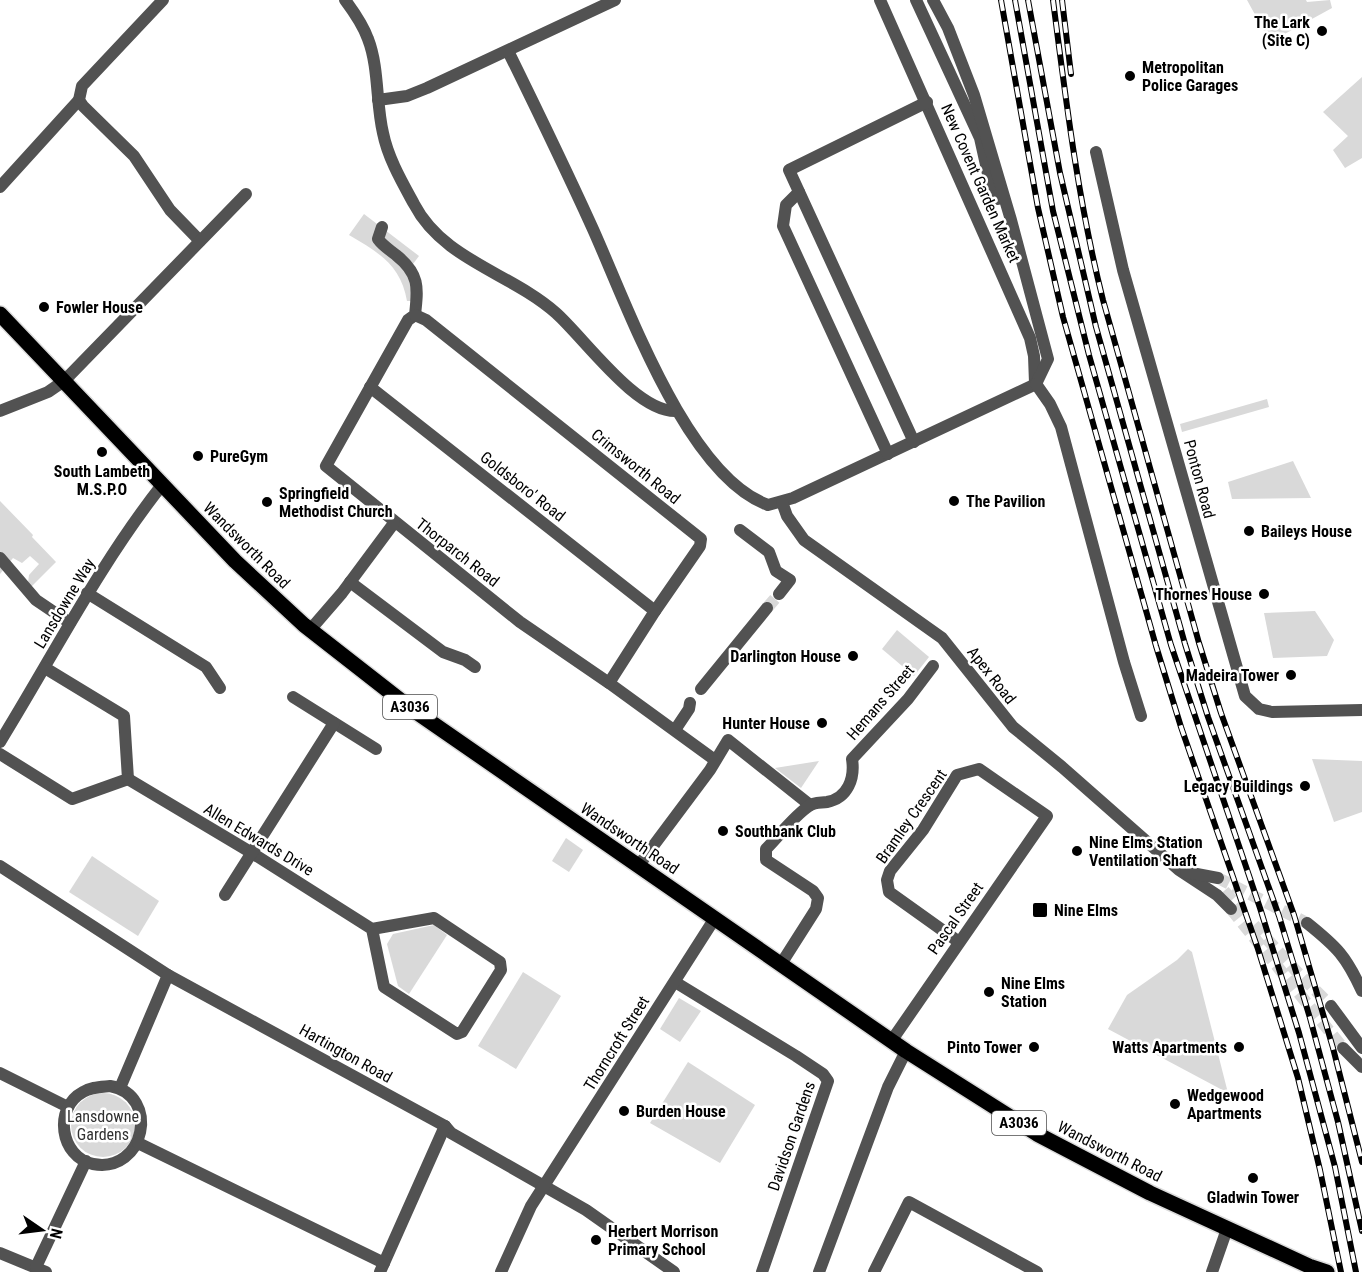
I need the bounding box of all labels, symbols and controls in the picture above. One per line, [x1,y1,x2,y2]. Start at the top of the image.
place label: The Lark (Site C) [1254,13,1310,50]
marker: The Lark (Site C) [1315,24,1329,38]
place label: Metropolitan Police Garages [1142,58,1238,95]
marker: Metropolitan Police Garages [1123,69,1137,83]
street label: New Covent Garden Market [937,101,1024,266]
place label: Fowler House [56,298,143,317]
marker: Fowler House [37,300,51,314]
street label: Crimsworth Road [587,425,684,508]
street label: Ponton Road [1180,438,1219,521]
marker: South Lambeth M.S.P.O [95,445,109,459]
place label: PureGym [210,447,268,466]
street label: Goldsboro' Road [476,447,569,525]
marker: PureGym [191,449,205,463]
place label: South Lambeth M.S.P.O [54,462,150,499]
place label: Springfield Methodist Church [279,484,393,521]
place label: The Pavilion [966,492,1046,511]
marker: The Pavilion [947,494,961,508]
marker: Springfield Methodist Church [260,495,274,509]
street label: Wandsworth Road [199,498,294,593]
street label: Thorparch Road [412,514,503,591]
place label: Baileys House [1261,522,1352,541]
marker: Baileys House [1242,524,1256,538]
street label: Lansdowne Way [30,554,99,652]
place label: Thornes House [1155,585,1252,604]
marker: Thornes House [1257,587,1271,601]
street label: Apex Road [963,643,1020,708]
place label: Darlington House [730,647,841,666]
marker: Darlington House [846,649,860,663]
street label: Hemans Street [843,661,918,744]
place label: Madeira Tower [1186,666,1279,685]
marker: Madeira Tower [1284,668,1298,682]
road number: A3036 [383,695,437,719]
place label: Hunter House [722,714,810,733]
marker: Hunter House [815,716,829,730]
street label: Bramley Crescent [872,765,951,867]
place label: Legacy Buildings [1184,777,1293,796]
marker: Legacy Buildings [1298,779,1312,793]
street label: Allen Edwards Drive [200,799,317,880]
street label: Wandsworth Road [577,799,683,878]
place label: Southbank Club [735,822,836,841]
marker: Southbank Club [716,824,730,838]
place label: Nine Elms Station Ventilation Shaft [1089,833,1203,870]
marker: Nine Elms Station Ventilation Shaft [1070,844,1084,858]
street label: Pascal Street [924,878,987,958]
marker: Nine Elms [1031,901,1049,919]
place label: Nine Elms [1054,901,1118,920]
place label: Nine Elms Station [1001,974,1065,1011]
marker: Nine Elms Station [982,985,996,999]
street label: Thorncroft Street [580,992,653,1094]
street label: Hartington Road [296,1020,395,1087]
place label: Pinto Tower [947,1038,1022,1057]
place label: Watts Apartments [1112,1038,1227,1057]
marker: Pinto Tower [1027,1040,1041,1054]
marker: Watts Apartments [1232,1040,1246,1054]
street label: Davidson Gardens [764,1079,819,1193]
place label: Wedgewood Apartments [1187,1086,1264,1123]
marker: Wedgewood Apartments [1168,1097,1182,1111]
place label: Burden House [636,1102,726,1121]
marker: Burden House [617,1104,631,1118]
park label: Lansdowne Gardens [67,1107,139,1144]
road number: A3036 [992,1111,1046,1135]
street label: Wandsworth Road [1054,1117,1165,1186]
marker: Gladwin Tower [1246,1171,1260,1185]
place label: Gladwin Tower [1207,1188,1299,1207]
north arrow [12,1200,72,1260]
place label: Herbert Morrison Primary School [608,1222,719,1259]
text: N [46,1226,66,1241]
marker: Herbert Morrison Primary School [589,1233,603,1247]

